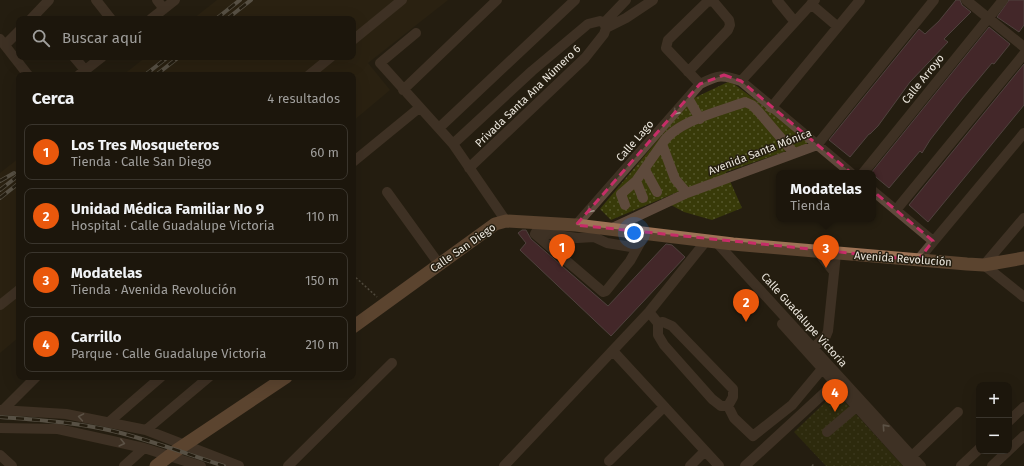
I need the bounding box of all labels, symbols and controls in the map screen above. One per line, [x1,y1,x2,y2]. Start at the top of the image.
search box [16,16,356,60]
icon: search [30,27,52,49]
text: Buscar aquí [62,29,142,47]
street label: Privada Santa Ana Número 6 [473,42,584,150]
street label: Calle Arroyo [899,52,947,106]
text: Cerca [32,88,74,109]
text: 4 resultados [267,91,340,106]
one-way arrow [673,107,681,115]
street label: Calle Lago [614,118,656,164]
street label: Avenida Santa Mónica [707,126,813,178]
text: Los Tres Mosqueteros [71,136,219,154]
text: 1 [43,145,49,160]
text: 60 m [310,145,339,160]
text: Tienda · Calle San Diego [71,154,212,169]
popup [776,170,876,222]
text: Modatelas [790,180,862,198]
text: Tienda [790,198,830,213]
text: Unidad Médica Familiar No 9 [71,200,264,218]
one-way arrow [588,205,595,212]
text: 2 [43,209,49,224]
text: 110 m [306,209,339,224]
text: Hospital · Calle Guadalupe Victoria [71,218,275,233]
street label: Calle San Diego [428,221,498,275]
your location [624,223,644,243]
pin: 1 [549,234,575,267]
pin: 3 [813,235,839,268]
street label: Avenida Revolución [854,249,952,269]
text: Modatelas [71,264,142,282]
street label: Calle Guadalupe Victoria [758,270,850,370]
text: 3 [43,273,49,288]
text: 150 m [305,273,339,288]
text: Tienda · Avenida Revolución [71,282,237,297]
pin: 2 [733,289,759,322]
text: Carrillo [71,328,122,346]
text: 4 [42,337,50,352]
text: 210 m [305,337,339,352]
text: Parque · Calle Guadalupe Victoria [71,346,266,361]
pin: 4 [822,379,848,412]
map controls [976,382,1012,454]
button: + [976,382,1012,418]
one-way arrow [78,413,84,421]
button: − [976,418,1012,454]
one-way arrow [882,424,890,432]
one-way arrow [118,438,125,446]

